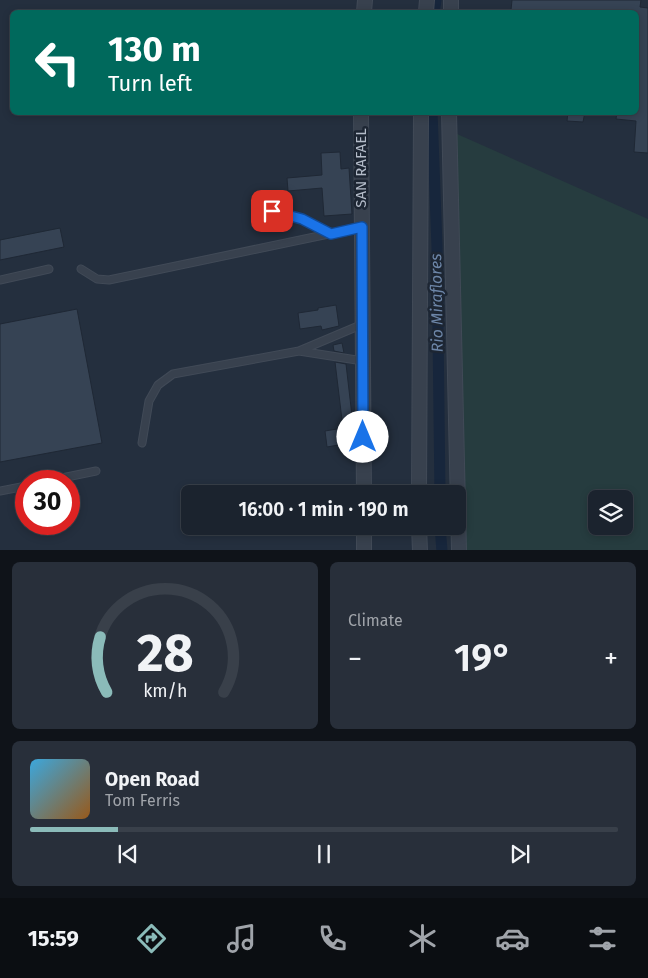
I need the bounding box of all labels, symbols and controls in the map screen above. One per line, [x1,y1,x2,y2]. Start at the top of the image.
text: 130 m [108,28,201,70]
icon: left [25,30,90,95]
text: Turn left [108,70,192,97]
street label: SAN RAFAEL [352,128,370,208]
pin [251,190,293,232]
icon: arrive [258,197,286,225]
water label: Rio Miraflores [426,253,447,353]
position arrow [336,410,388,462]
speed limit sign: 30 [15,470,80,535]
map controls [588,490,633,535]
button: layers [588,490,633,535]
text: 16:00 · 1 min · 190 m [238,498,409,521]
text: Climate [348,611,403,630]
text: 28 [136,622,194,685]
text: 19° [454,635,512,681]
text: − [348,642,362,675]
text: + [604,642,618,675]
text: km/h [143,680,187,702]
text: Open Road [105,768,200,791]
text: Tom Ferris [105,791,180,810]
icon: previous [114,840,142,868]
icon: pause [310,840,338,868]
icon: next [506,840,534,868]
icon: directions [134,921,169,956]
icon: music [224,921,259,956]
icon: phone [315,921,350,956]
icon: climate [405,921,440,956]
icon: car [495,921,530,956]
icon: filters [585,921,620,956]
text: 15:59 [28,925,79,952]

